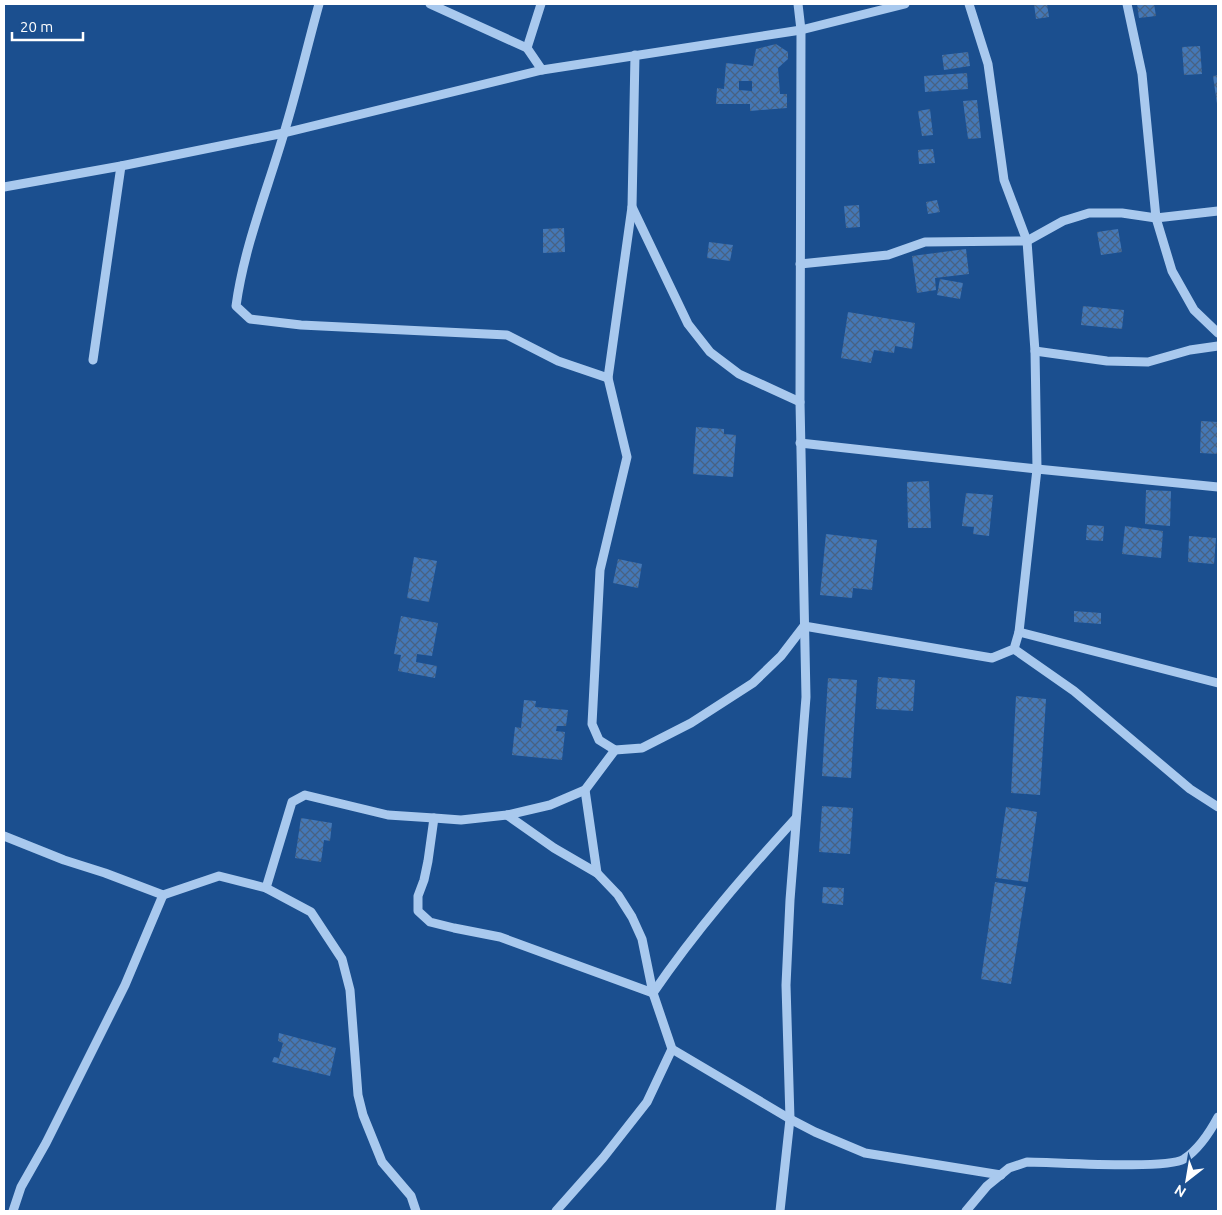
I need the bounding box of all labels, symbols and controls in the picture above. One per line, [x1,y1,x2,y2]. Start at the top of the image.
scale bar [12,10,84,42]
text: 20 m [20,18,53,35]
north arrow [1162,1155,1212,1205]
text: N [1172,1182,1189,1201]

